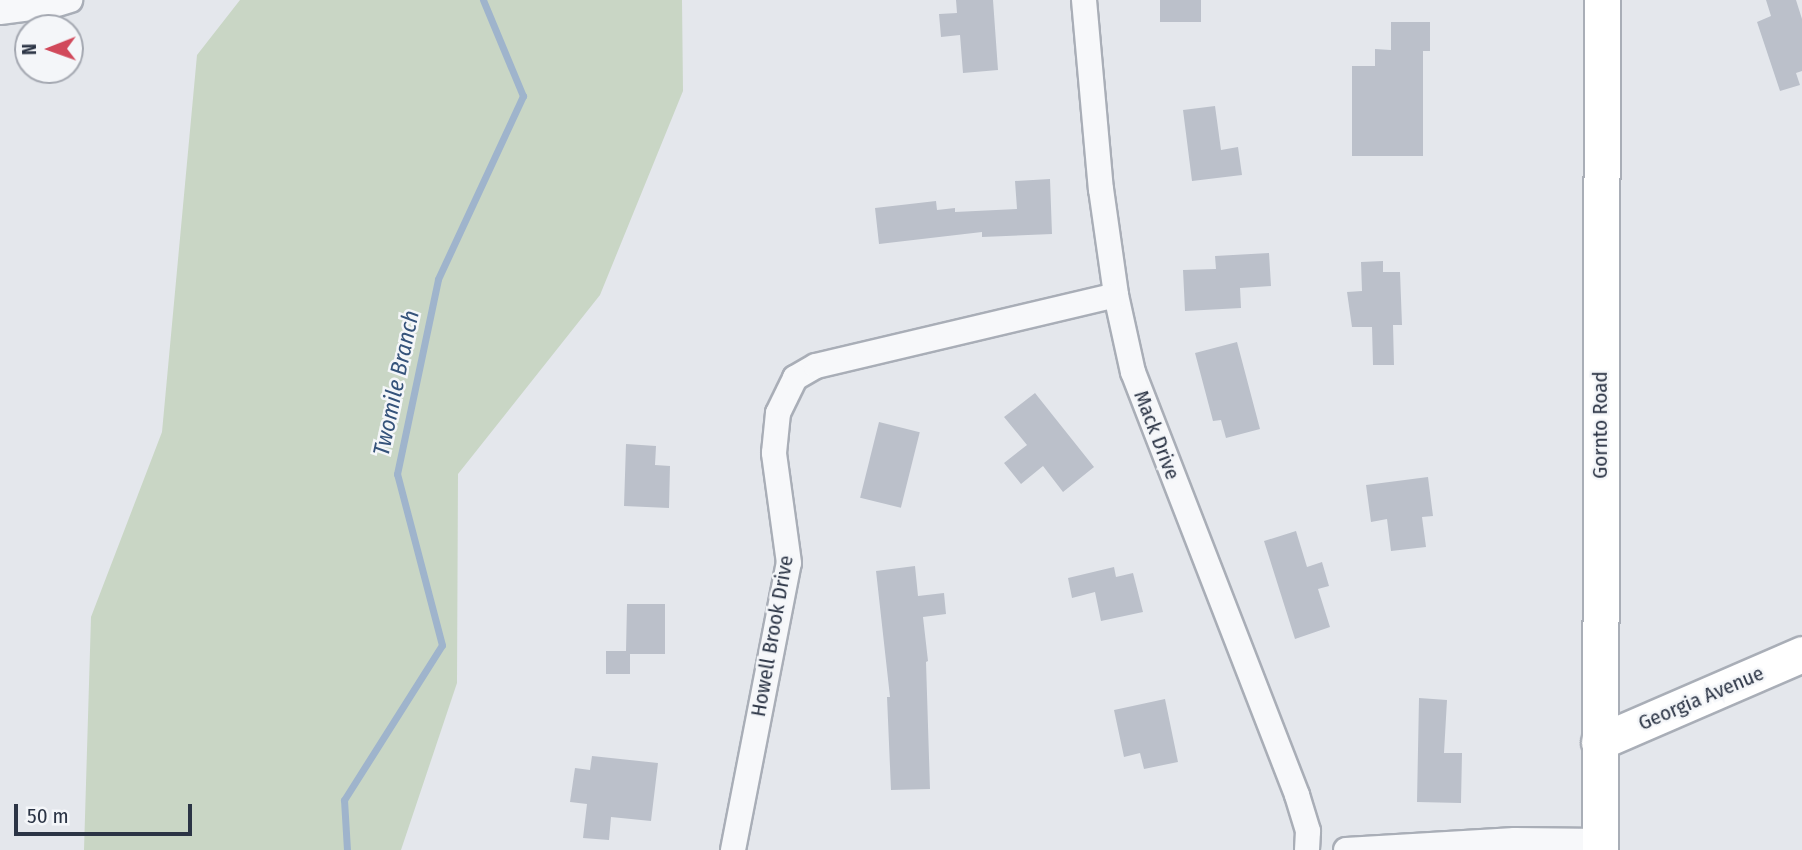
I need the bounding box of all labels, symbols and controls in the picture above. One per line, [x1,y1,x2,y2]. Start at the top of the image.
north arrow [14,14,84,84]
text: N [18,43,41,55]
water label: Twomile Branch [367,308,425,458]
street label: Gornto Road [1587,371,1613,479]
street label: Mack Drive [1129,387,1185,483]
street label: Howell Brook Drive [745,553,799,719]
street label: Georgia Avenue [1634,660,1768,736]
scale bar [18,790,196,834]
text: 50 m [27,803,69,829]

